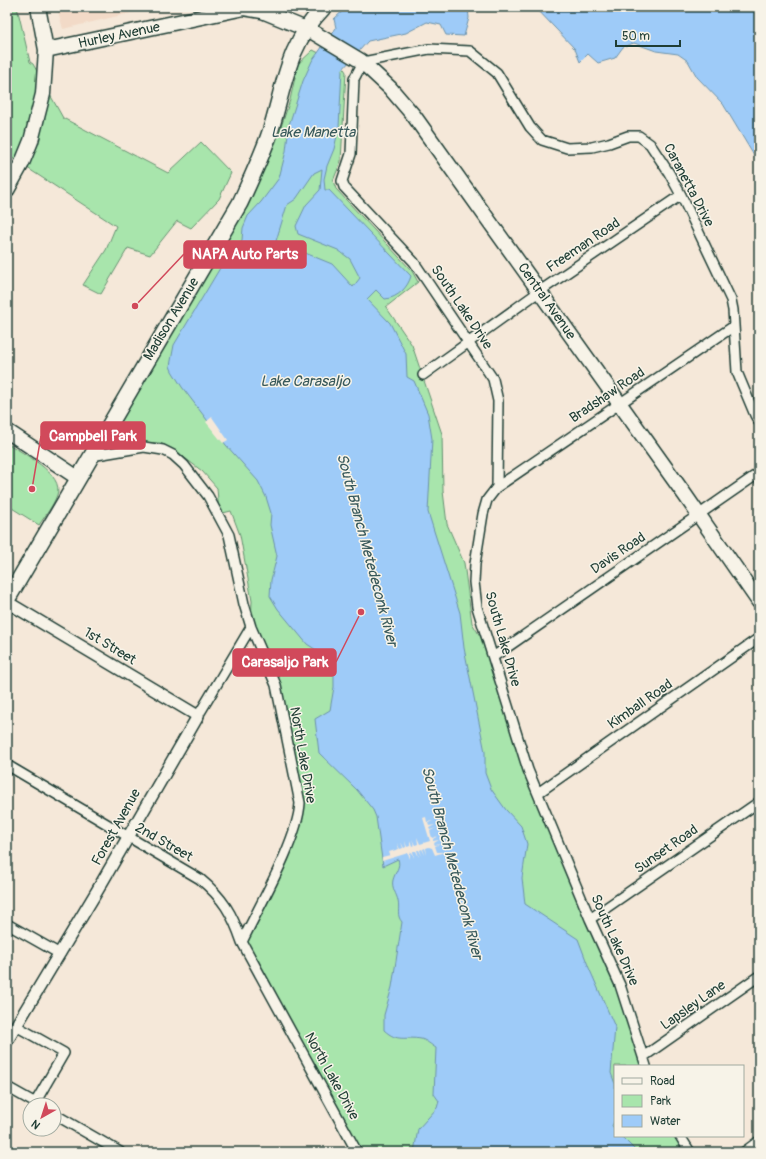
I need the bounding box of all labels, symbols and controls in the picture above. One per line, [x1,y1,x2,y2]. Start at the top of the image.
street label: Hurley Avenue [77,18,162,52]
scale bar [616,22,680,48]
text: 50 m [622,29,650,44]
water label: Lake Manetta [271,123,356,142]
street label: Caranetta Drive [660,140,718,230]
street label: Freeman Road [543,214,623,276]
callout: NAPA Auto Parts [184,241,306,268]
text: NAPA Auto Parts [192,245,298,264]
street label: Central Avenue [514,259,580,343]
street label: South Lake Drive [428,262,497,352]
street label: Madison Avenue [140,274,202,363]
street label: Bradshaw Road [566,364,648,426]
water label: Lake Carasaljo [260,372,351,391]
callout: Campbell Park [41,422,145,449]
text: Campbell Park [49,427,138,446]
water label: South Branch Metedeconk River [332,452,402,650]
street label: Davis Road [587,528,649,577]
street label: South Lake Drive [481,590,525,689]
street label: 1st Street [81,624,140,669]
callout: Carasaljo Park [233,649,336,676]
text: Carasaljo Park [242,653,329,672]
street label: Kimball Road [604,675,676,733]
street label: North Lake Drive [286,706,320,804]
water label: South Branch Metedeconk River [417,765,487,963]
street label: Forest Avenue [88,786,144,868]
street label: 2nd Street [132,819,196,865]
street label: Sunset Road [631,821,701,877]
street label: South Lake Drive [587,892,643,988]
street label: Lapsley Lane [657,976,729,1034]
street label: North Lake Drive [301,1029,363,1123]
legend [614,1065,744,1137]
text: Road [650,1074,675,1089]
text: Park [650,1094,671,1109]
north arrow [22,1097,62,1137]
text: Water [650,1114,681,1129]
text: N [29,1117,43,1132]

